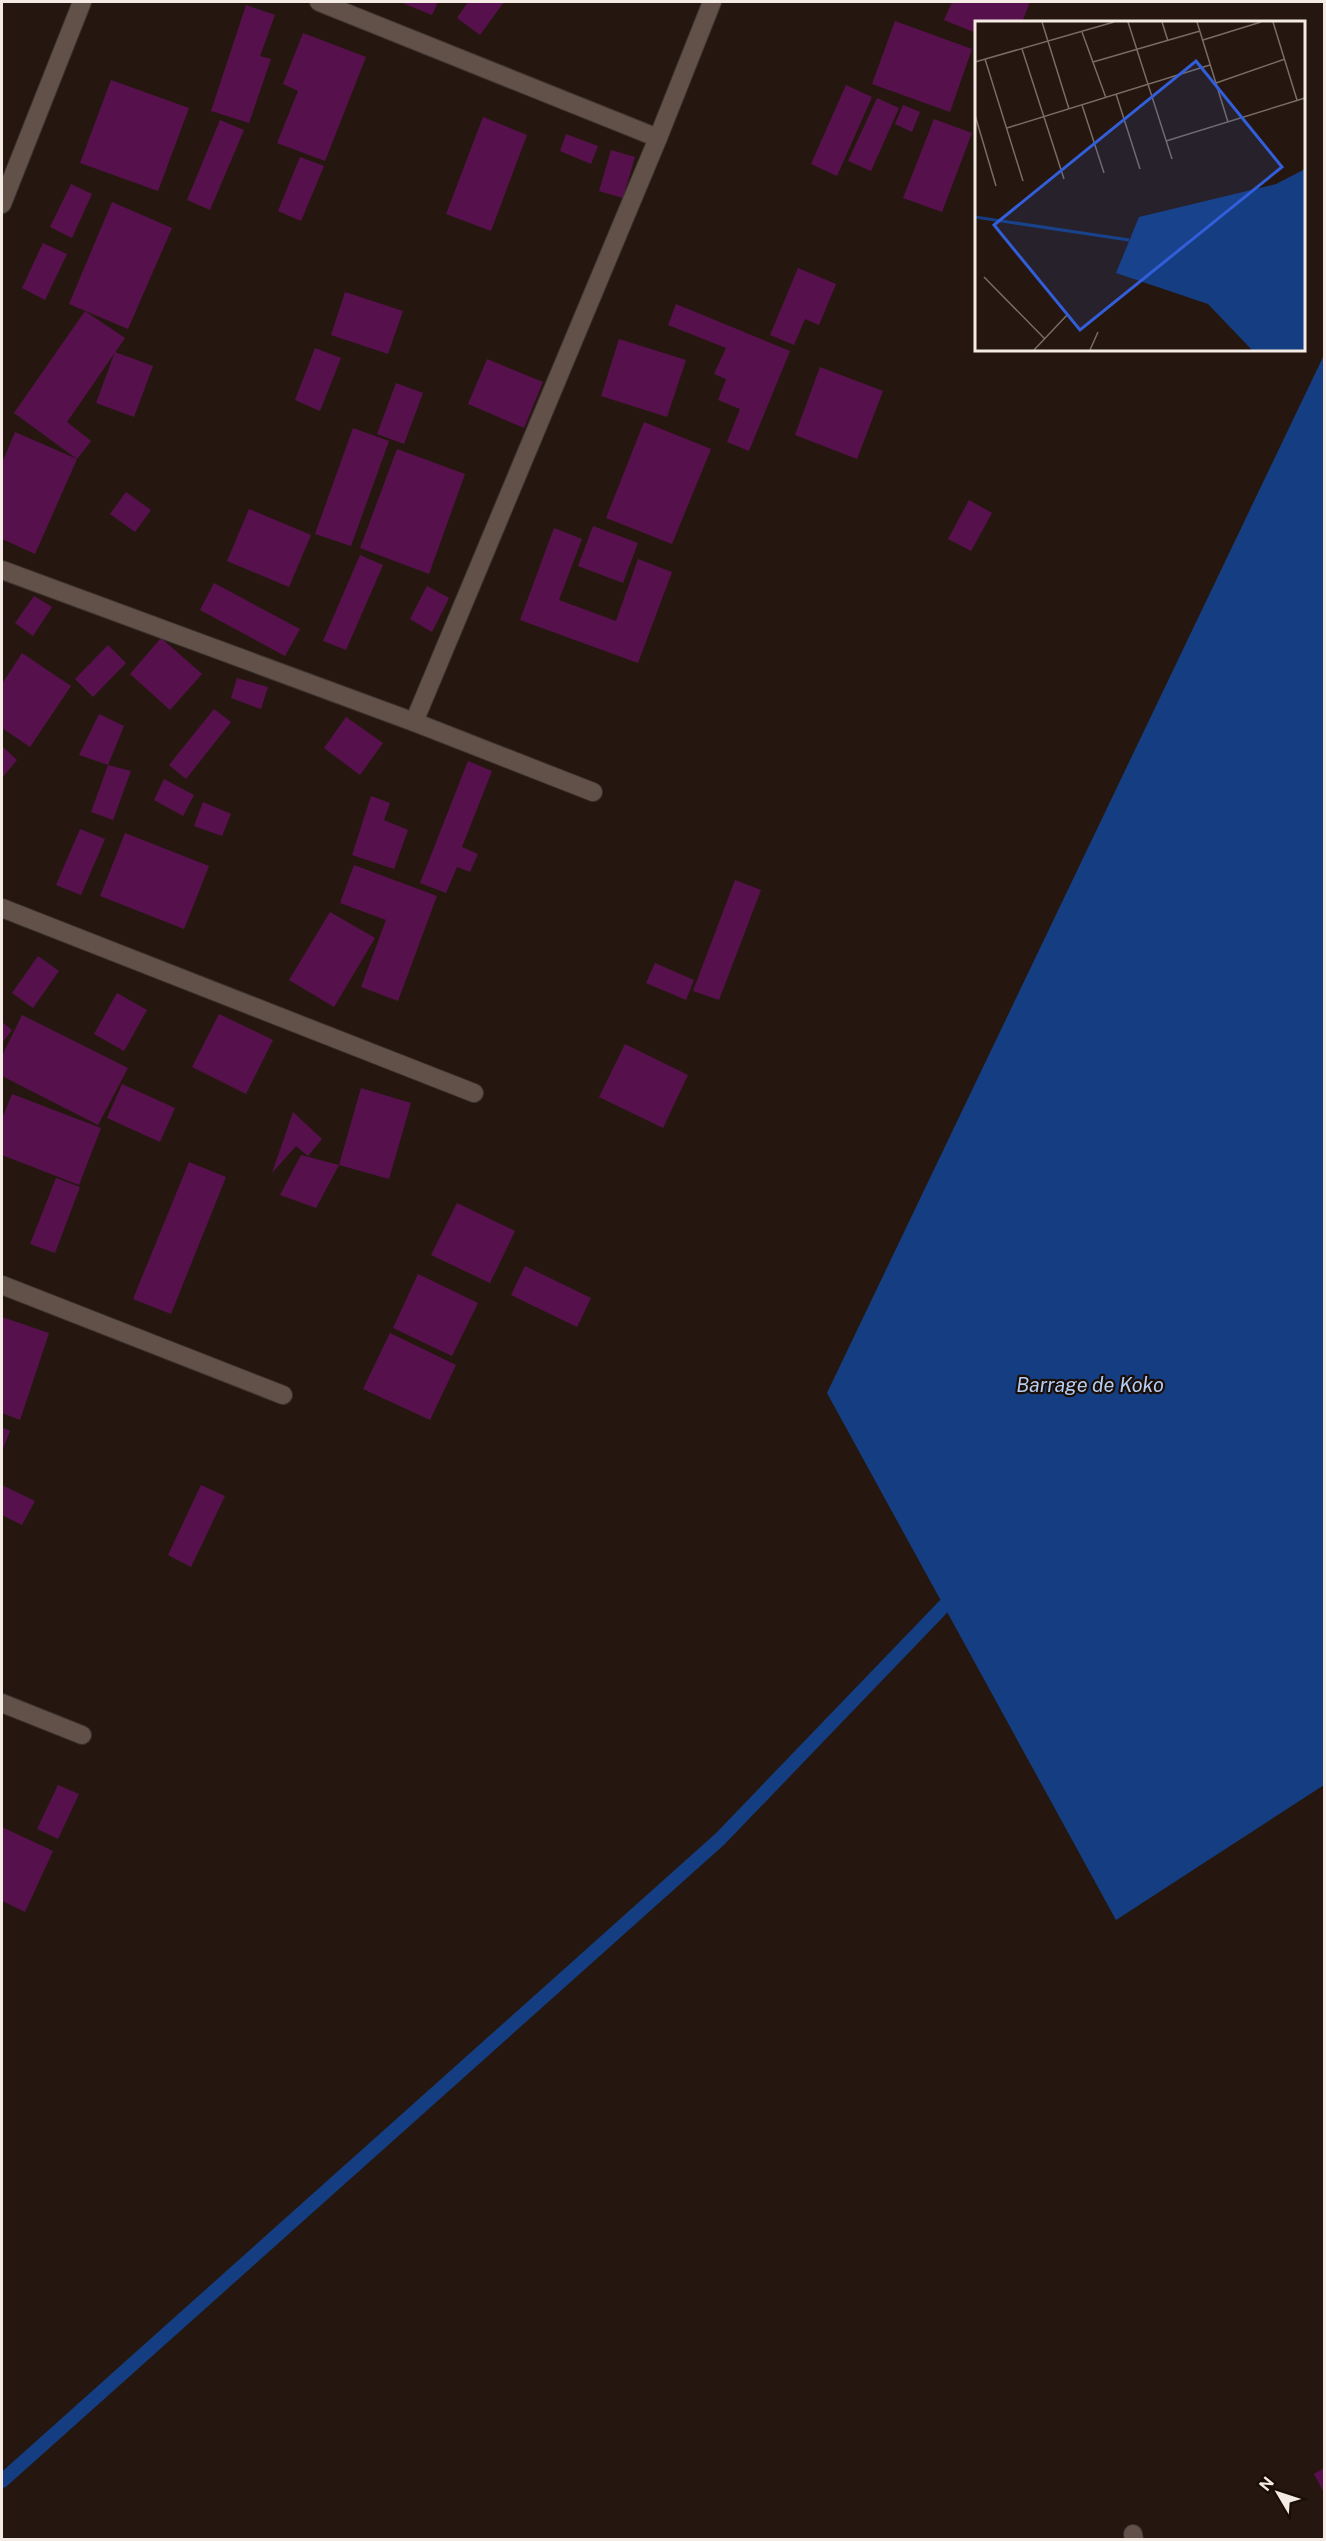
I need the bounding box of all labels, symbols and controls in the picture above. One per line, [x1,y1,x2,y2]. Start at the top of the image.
inset map [975,21,1305,351]
water label: Barrage de Koko [1016,1373,1164,1397]
north arrow [1248,2463,1308,2523]
text: N [1255,2473,1278,2495]

